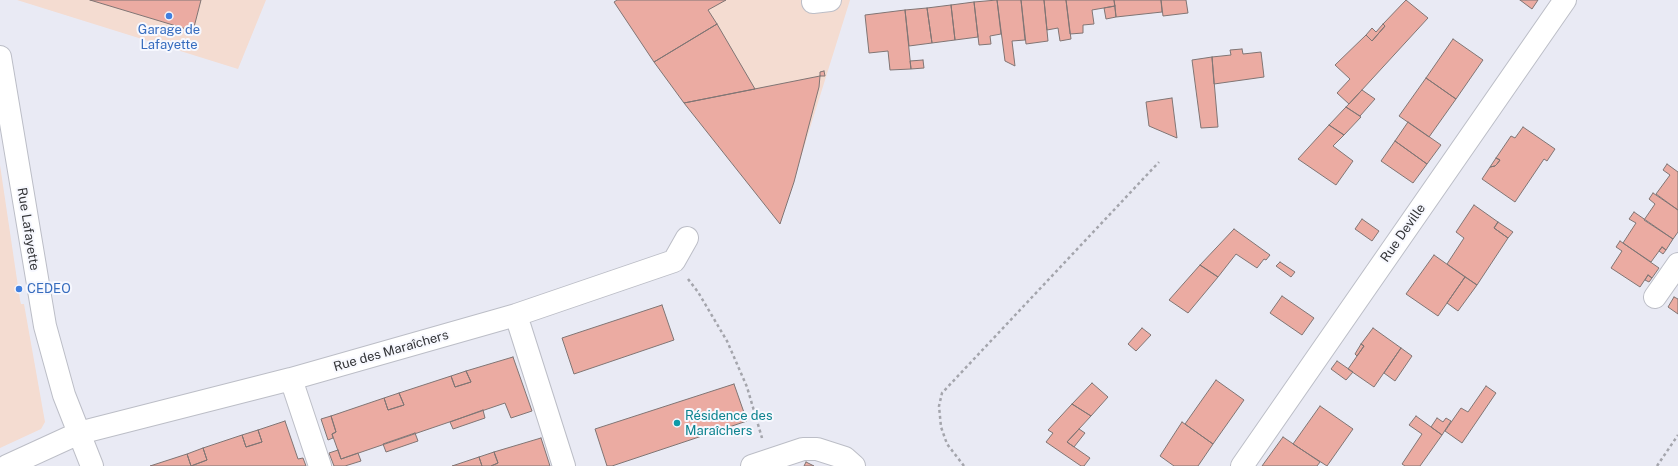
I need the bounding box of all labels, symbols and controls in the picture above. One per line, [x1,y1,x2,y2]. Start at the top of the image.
marker: Garage de Lafayette [164,11,174,21]
place label: Garage de Lafayette [138,22,200,53]
street label: Rue Lafayette [14,186,42,272]
street label: Rue Deville [1377,201,1429,265]
place label: CEDEO [27,281,71,297]
marker: CEDEO [14,284,24,294]
street label: Rue des Maraîchers [332,327,450,375]
place label: Résidence des Maraîchers [685,408,773,439]
marker: Résidence des Maraîchers [672,418,682,428]

